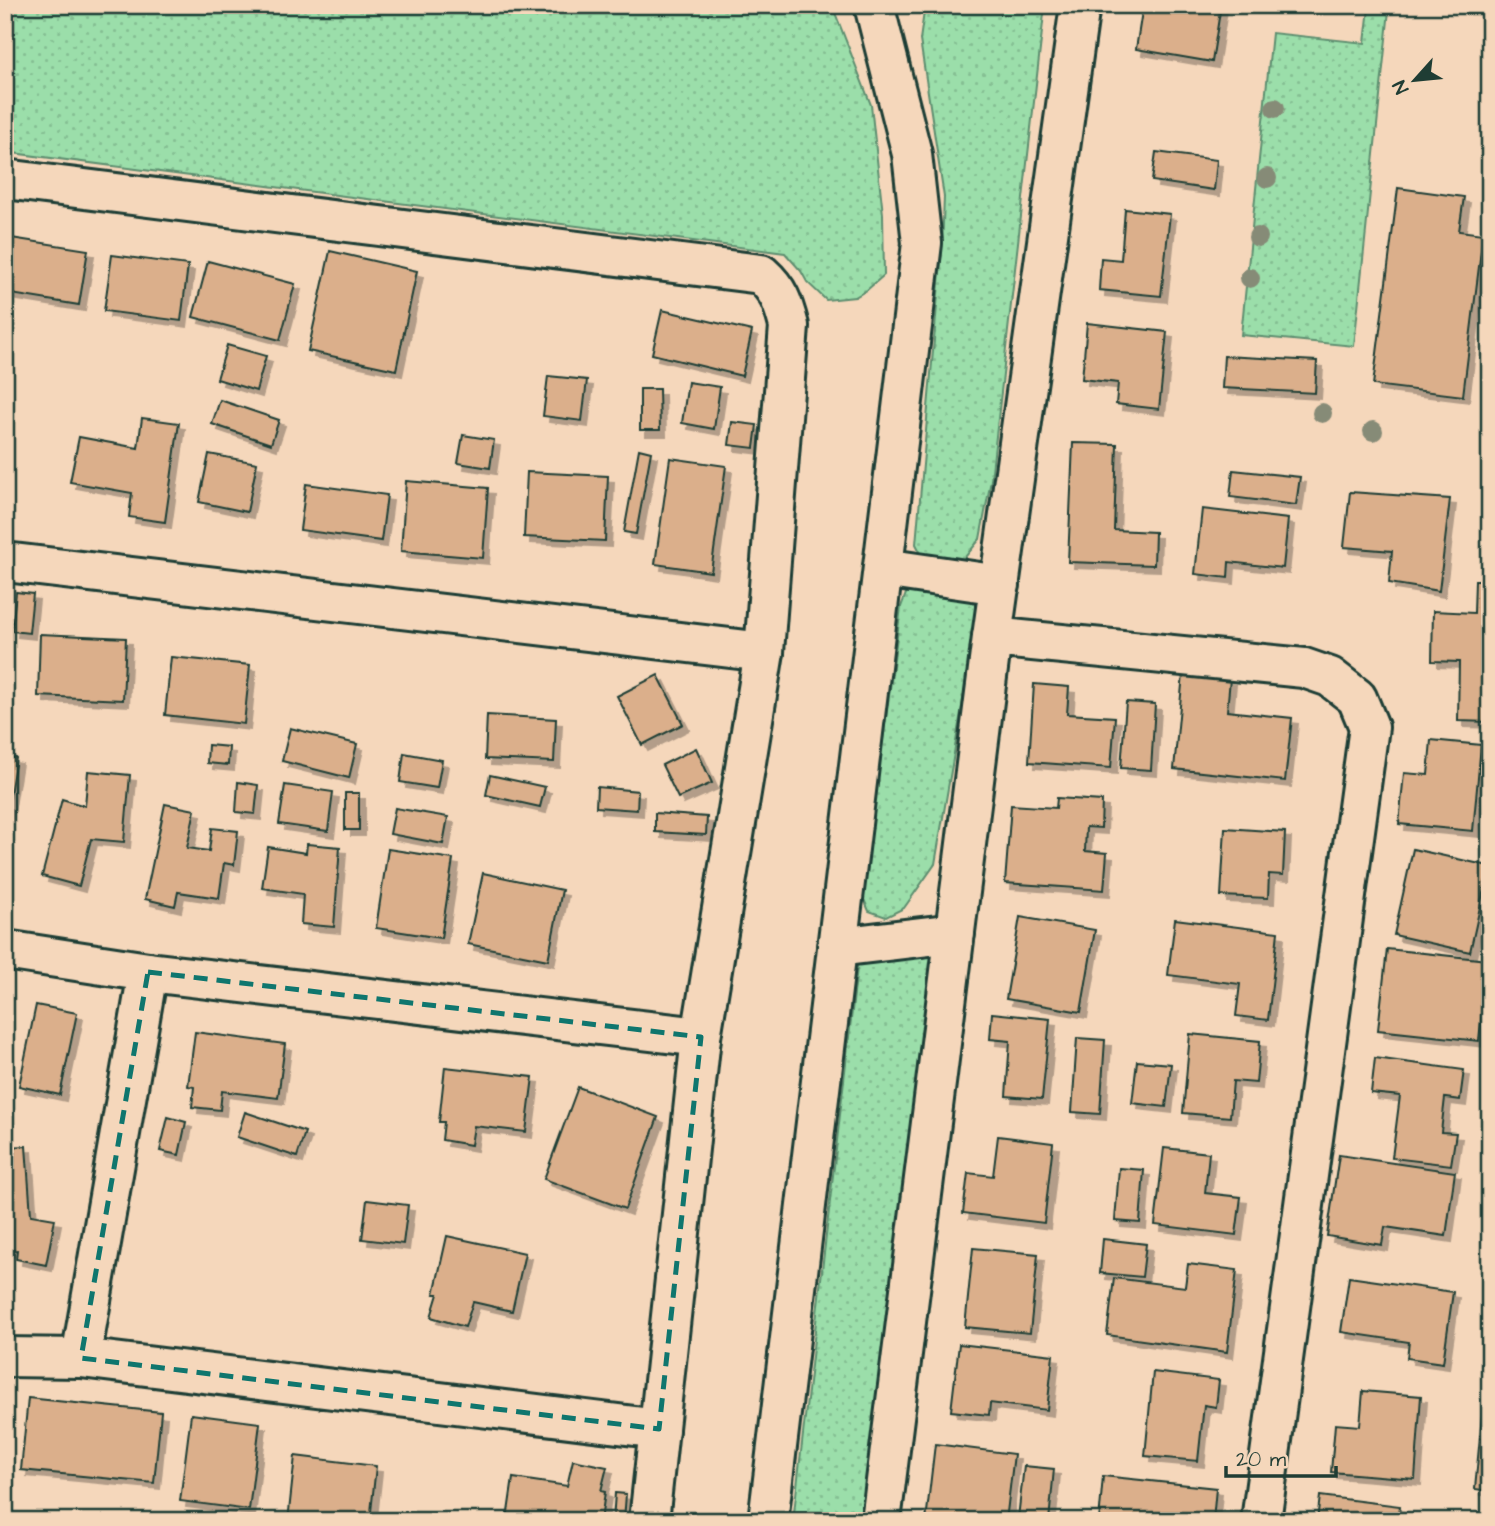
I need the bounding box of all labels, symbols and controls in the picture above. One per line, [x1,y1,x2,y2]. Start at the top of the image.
north arrow [1380,46,1450,116]
text: N [1386,76,1416,98]
scale bar [1226,1435,1336,1479]
text: 20 m [1236,1445,1287,1474]

